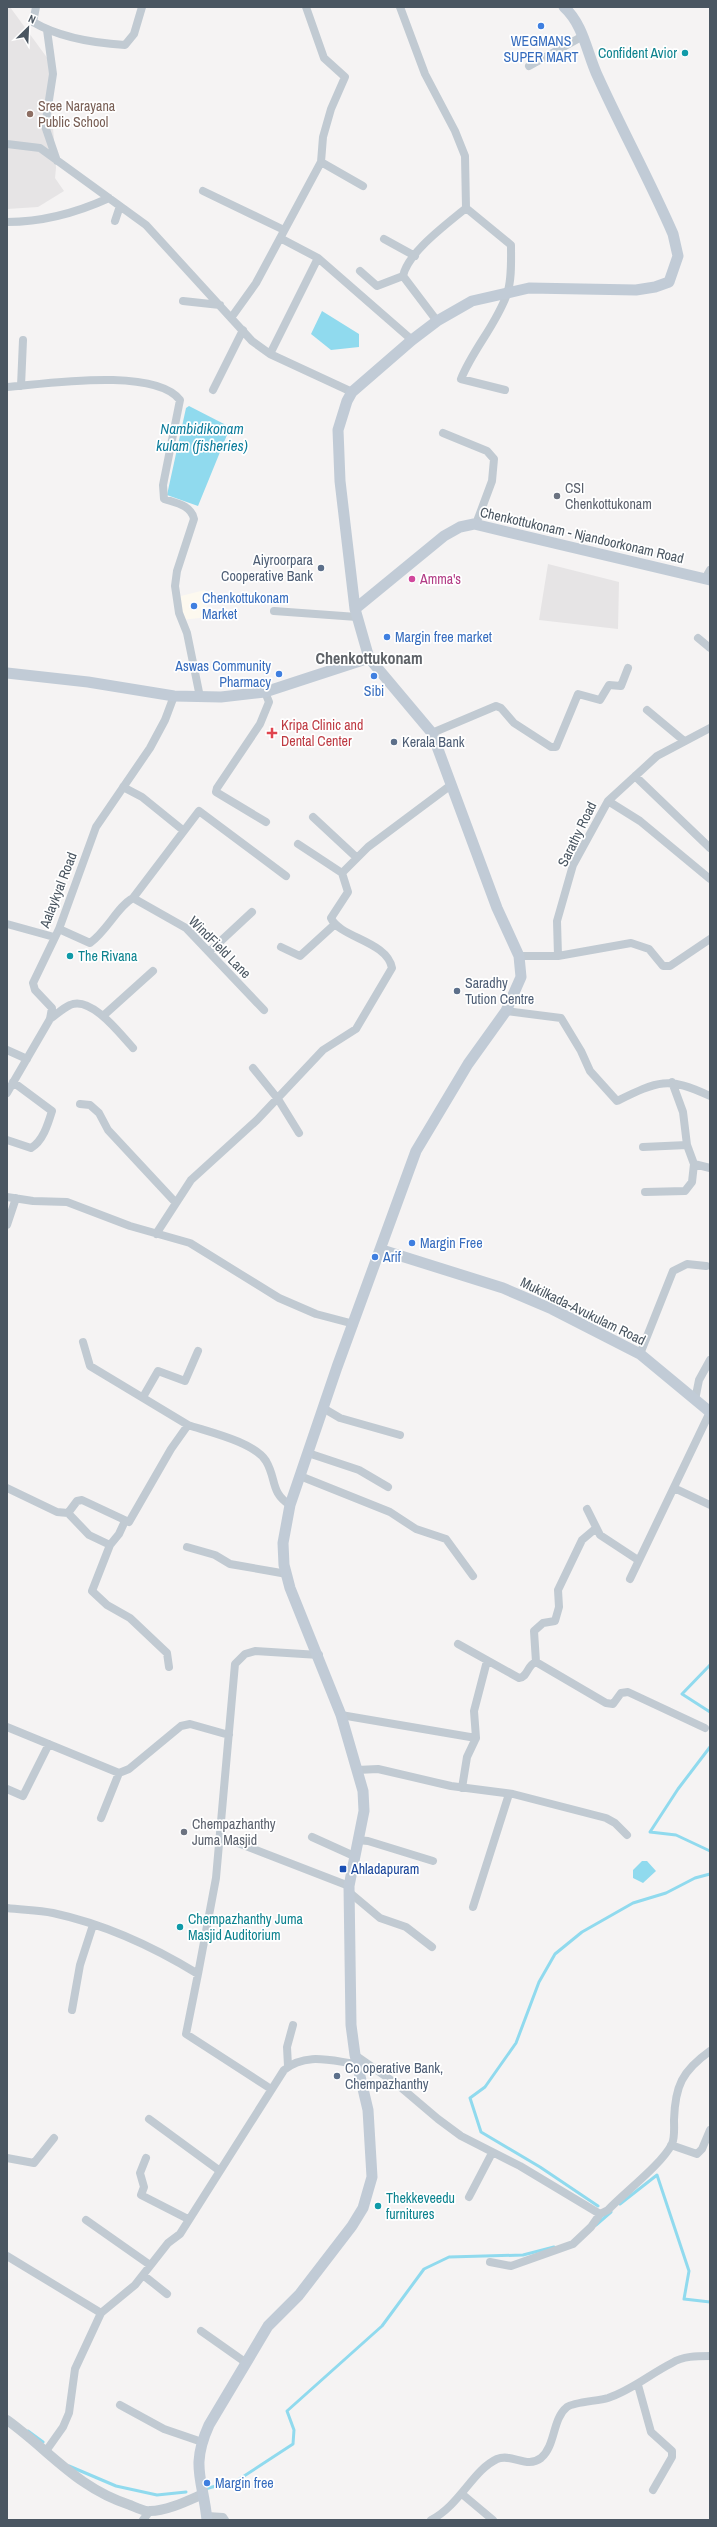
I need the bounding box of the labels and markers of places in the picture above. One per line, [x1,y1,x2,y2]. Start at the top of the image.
marker: WEGMANS SUPER MART [536,21,546,31]
place label: WEGMANS SUPER MART [503,32,579,66]
place label: Confident Avior [598,44,677,62]
marker: Confident Avior [680,48,690,58]
place label: Sree Narayana Public School [38,97,116,131]
marker: Sree Narayana Public School [25,109,35,119]
place label: CSI Chenkottukonam [565,479,652,513]
marker: CSI Chenkottukonam [552,491,562,501]
place label: Aiyroorpara Cooperative Bank [221,551,314,585]
marker: Aiyroorpara Cooperative Bank [316,563,326,573]
place label: Amma's [419,570,461,588]
marker: Amma's [407,574,417,584]
place label: Chenkottukonam Market [202,589,289,623]
marker: Chenkottukonam Market [189,601,199,611]
place label: Margin free market [395,628,492,646]
marker: Margin free market [382,632,392,642]
place label: Aswas Community Pharmacy [174,657,271,691]
marker: Aswas Community Pharmacy [274,669,284,679]
marker: Sibi [369,671,379,681]
place label: Sibi [364,682,384,700]
place label: Kripa Clinic and Dental Center [281,716,363,750]
marker: Kripa Clinic and Dental Center [266,727,278,739]
place label: Kerala Bank [402,733,465,751]
marker: Kerala Bank [389,737,399,747]
place label: The Rivana [78,947,138,965]
marker: The Rivana [65,951,75,961]
place label: Saradhy Tution Centre [465,974,534,1008]
marker: Saradhy Tution Centre [452,986,462,996]
place label: Margin Free [420,1234,483,1252]
marker: Margin Free [407,1238,417,1248]
place label: Arif [382,1248,402,1266]
marker: Arif [370,1252,380,1262]
place label: Chempazhanthy Juma Masjid [192,1815,276,1849]
marker: Chempazhanthy Juma Masjid [179,1827,189,1837]
place label: Ahladapuram [350,1860,419,1878]
marker: Ahladapuram [338,1864,348,1874]
place label: Chempazhanthy Juma Masjid Auditorium [188,1910,303,1944]
marker: Chempazhanthy Juma Masjid Auditorium [175,1922,185,1932]
place label: Co operative Bank, Chempazhanthy [345,2059,443,2093]
marker: Co operative Bank, Chempazhanthy [332,2071,342,2081]
place label: Thekkeveedu furnitures [386,2189,455,2223]
marker: Thekkeveedu furnitures [373,2201,383,2211]
place label: Margin free [215,2474,274,2492]
marker: Margin free [202,2478,212,2488]

